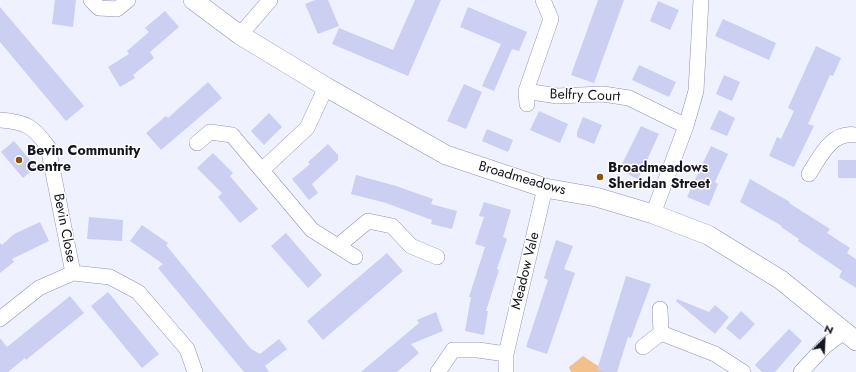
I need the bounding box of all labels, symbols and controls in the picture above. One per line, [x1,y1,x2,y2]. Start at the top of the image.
street label: Belfry Court [549,86,621,106]
place label: Bevin Community Centre [27,144,140,176]
marker: Bevin Community Centre [14,155,24,165]
street label: Broadmeadows [476,158,568,200]
place label: Broadmeadows Sheridan Street [608,161,710,194]
marker: Broadmeadows Sheridan Street [595,172,605,182]
street label: Bevin Close [49,192,79,264]
street label: Meadow Vale [508,230,544,312]
north arrow [804,320,844,360]
text: N [822,320,836,338]

